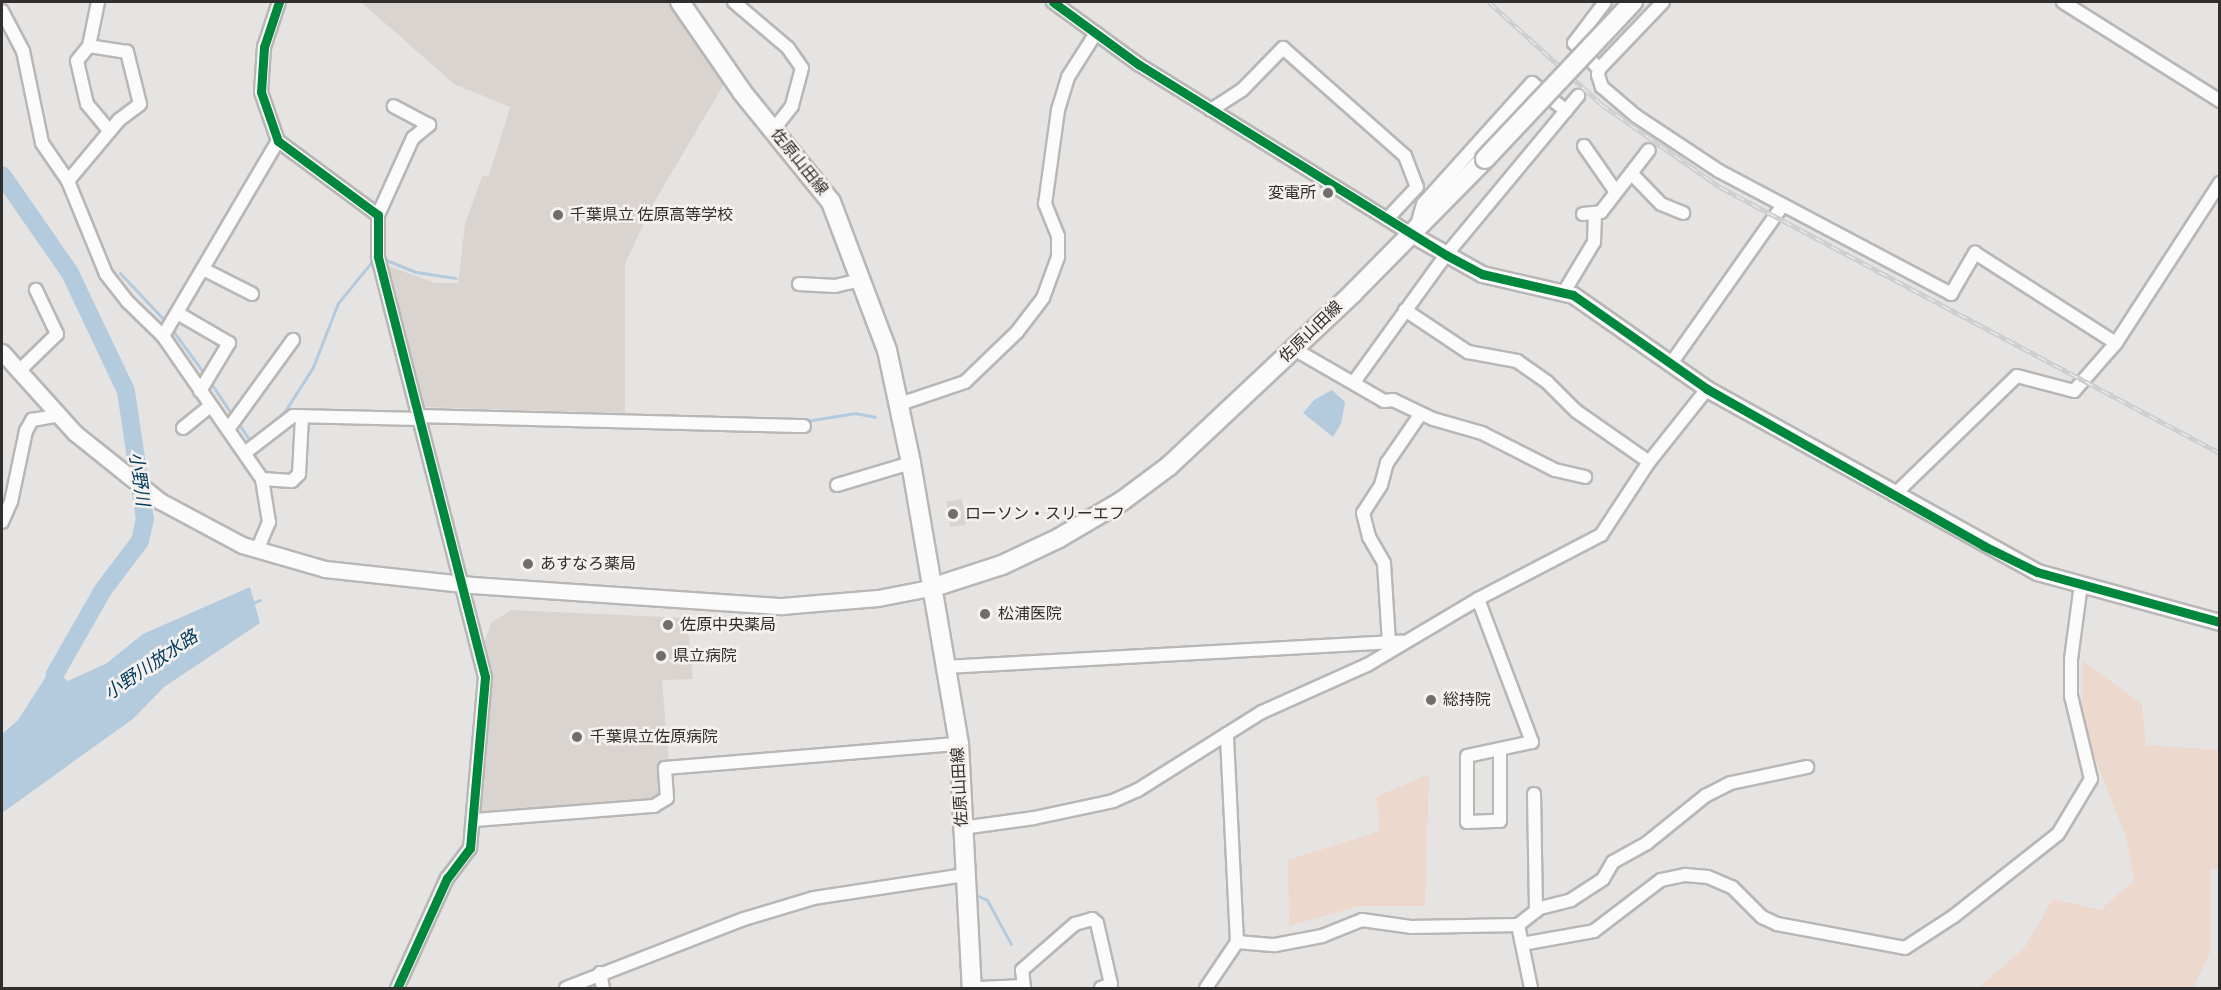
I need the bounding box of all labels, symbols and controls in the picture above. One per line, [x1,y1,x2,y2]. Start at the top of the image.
street label: 佐原山田線 [766,125,832,199]
place label: 変電所 [1268,183,1316,203]
marker: 変電所 [1321,186,1335,200]
place label: 千葉県立 佐原高等学校 [570,205,733,225]
marker: 千葉県立 佐原高等学校 [551,208,565,222]
street label: 佐原山田線 [1276,297,1346,367]
water label: 小野川 [125,451,153,507]
place label: ローソン・スリーエフ [965,504,1125,524]
marker: ローソン・スリーエフ [946,507,960,521]
place label: あすなろ薬局 [540,554,636,574]
marker: あすなろ薬局 [521,557,535,571]
place label: 松浦医院 [998,604,1062,624]
marker: 松浦医院 [976,605,994,623]
place label: 佐原中央薬局 [680,615,776,635]
marker: 佐原中央薬局 [661,618,675,632]
water label: 小野川放水路 [100,626,202,704]
place label: 県立病院 [673,646,737,666]
marker: 県立病院 [654,649,668,663]
place label: 総持院 [1443,690,1491,710]
marker: 総持院 [1424,693,1438,707]
place label: 千葉県立佐原病院 [590,727,718,747]
marker: 千葉県立佐原病院 [568,728,586,746]
street label: 佐原山田線 [948,747,972,827]

